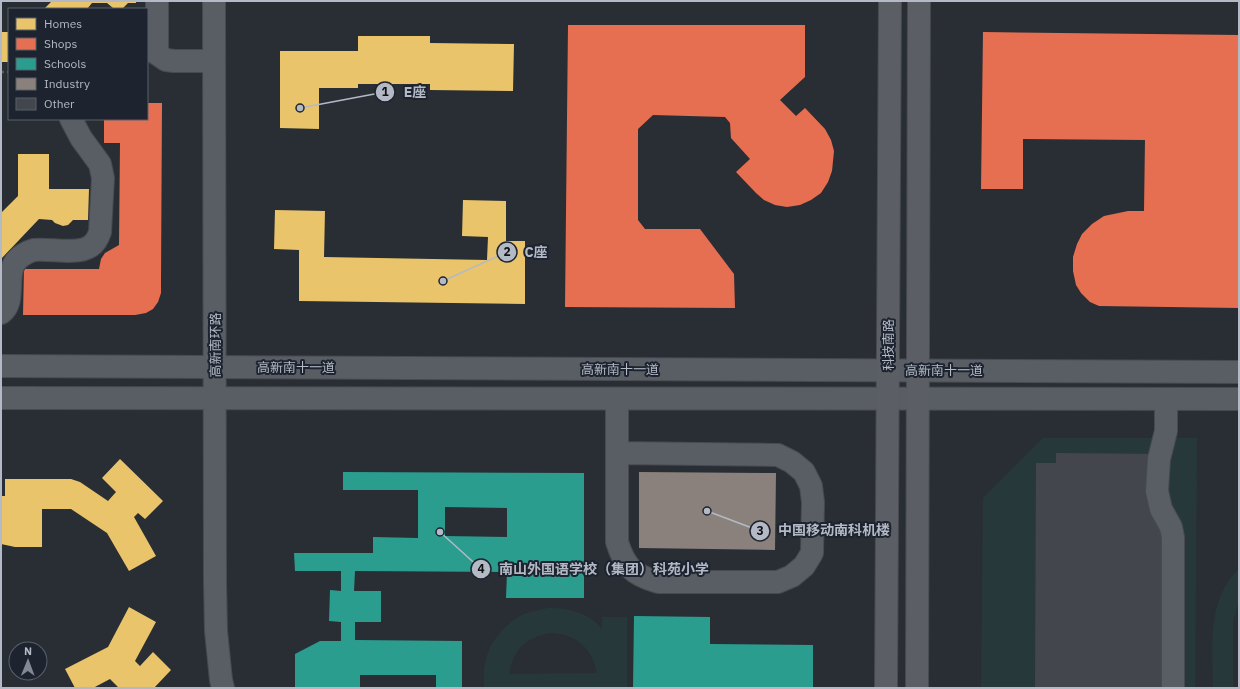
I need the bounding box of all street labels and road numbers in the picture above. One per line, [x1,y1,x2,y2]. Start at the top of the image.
street label: 高新南环路 [207,312,224,378]
street label: 科技南路 [880,319,897,371]
street label: 高新南十一道 [257,359,335,376]
street label: 高新南十一道 [581,361,659,378]
street label: 高新南十一道 [905,362,983,379]

